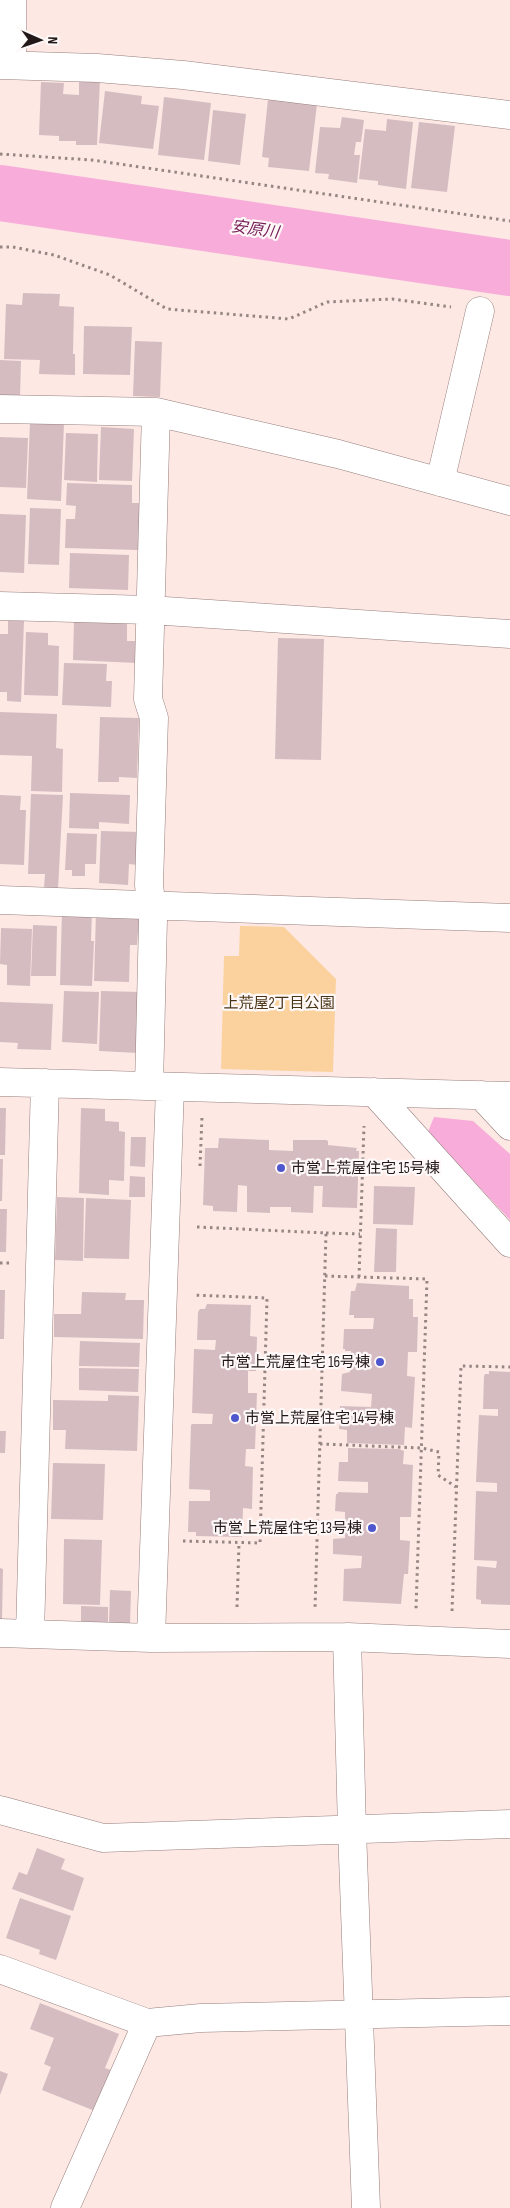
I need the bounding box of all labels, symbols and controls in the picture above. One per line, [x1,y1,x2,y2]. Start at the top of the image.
north arrow [15,15,65,65]
text: N [44,36,61,44]
water label: 安原川 [230,217,282,243]
park label: 上荒屋2丁目公園 [223,994,335,1013]
place label: 市営上荒屋住宅 15号棟 [291,1159,440,1178]
marker: 市営上荒屋住宅 15号棟 [275,1162,287,1174]
place label: 市営上荒屋住宅 16号棟 [221,1353,370,1372]
marker: 市営上荒屋住宅 16号棟 [374,1356,386,1368]
place label: 市営上荒屋住宅 14号棟 [245,1409,394,1428]
marker: 市営上荒屋住宅 14号棟 [229,1412,241,1424]
place label: 市営上荒屋住宅 13号棟 [213,1519,362,1538]
marker: 市営上荒屋住宅 13号棟 [366,1522,378,1534]

